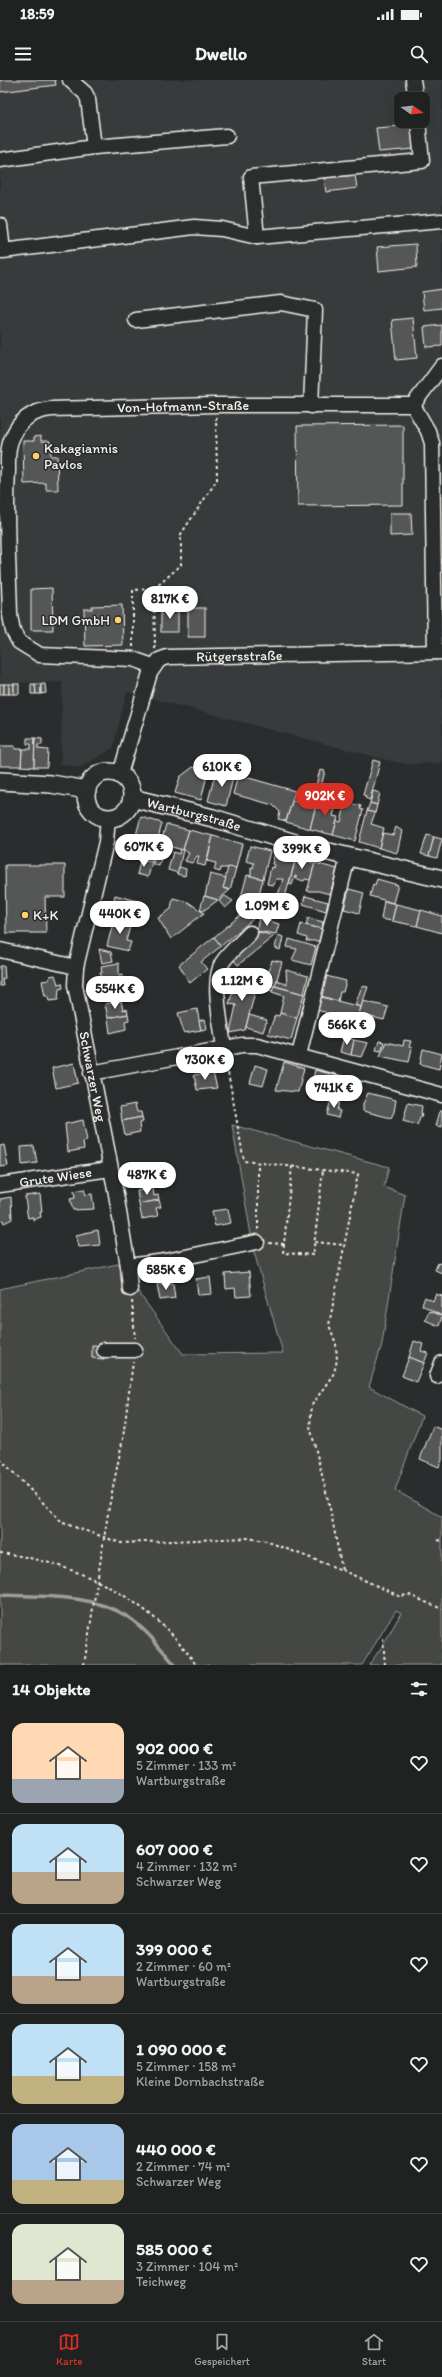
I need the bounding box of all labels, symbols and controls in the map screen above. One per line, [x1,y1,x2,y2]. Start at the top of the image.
text: 18:59 [20,5,55,23]
icon: menu [12,43,34,65]
text: Dwello [195,43,247,65]
icon: search [408,43,430,65]
north arrow [394,92,430,128]
map controls [394,92,430,128]
street label: Von-Hofmann-Straße [117,397,249,416]
place label: Kakagiannis Pavlos [44,440,118,473]
marker: Kakagiannis Pavlos [31,451,41,461]
pin: 817K € [137,586,203,620]
text: 817K € [151,591,189,606]
place label: LDM GmbH [42,612,110,629]
marker: LDM GmbH [113,615,123,625]
street label: Rütgersstraße [196,646,283,665]
pin: 610K € [189,754,255,788]
text: 610K € [202,759,242,774]
pin: 902K € [292,783,358,817]
text: 902K € [305,788,345,803]
street label: Wartburgstraße [145,794,243,835]
pin: 607K € [111,834,177,868]
pin: 399K € [269,836,335,870]
text: 607K € [124,839,164,854]
text: 399K € [282,841,322,856]
pin: 1.09M € [230,893,304,927]
text: 1.09M € [245,898,289,913]
pin: 440K € [87,901,153,935]
text: 440K € [99,906,141,921]
place label: K+K [33,907,58,924]
marker: K+K [20,910,30,920]
pin: 1.12M € [205,968,279,1002]
text: 1.12M € [221,973,263,988]
pin: 554K € [82,976,148,1010]
text: 554K € [95,981,135,996]
pin: 566K € [314,1012,380,1046]
text: 566K € [327,1017,367,1032]
street label: Schwarzer Weg [76,1030,110,1124]
pin: 730K € [172,1047,238,1081]
text: 730K € [185,1052,225,1067]
pin: 741K € [301,1075,367,1109]
text: 741K € [315,1080,353,1095]
pin: 487K € [114,1162,180,1196]
street label: Grute Wiese [18,1163,93,1191]
text: 487K € [127,1167,167,1182]
pin: 585K € [133,1257,199,1291]
text: 585K € [146,1262,186,1277]
icon: filters [408,1678,430,1700]
text: 14 Objekte [12,1679,91,1699]
text: 902 000 € [136,1738,213,1758]
icon: home [44,1739,92,1787]
icon: heart [408,1752,430,1774]
text: 5 Zimmer · 133 m² [136,1758,236,1773]
text: Wartburgstraße [136,1773,226,1788]
text: 607 000 € [136,1839,213,1859]
icon: home [44,1840,92,1888]
icon: heart [408,1853,430,1875]
text: 4 Zimmer · 132 m² [136,1859,237,1874]
text: Schwarzer Weg [136,1874,221,1889]
text: 399 000 € [136,1939,212,1959]
icon: home [44,1940,92,1988]
icon: heart [408,1953,430,1975]
text: 2 Zimmer · 60 m² [136,1959,231,1974]
text: Wartburgstraße [136,1974,226,1989]
text: 1 090 000 € [136,2039,226,2059]
icon: home [44,2040,92,2088]
icon: heart [408,2053,430,2075]
text: 5 Zimmer · 158 m² [136,2059,236,2074]
text: Kleine Dornbachstraße [136,2074,264,2089]
text: 440 000 € [136,2139,216,2159]
icon: home [44,2140,92,2188]
icon: heart [408,2153,430,2175]
text: 2 Zimmer · 74 m² [136,2159,230,2174]
text: Schwarzer Weg [136,2174,221,2189]
text: 585 000 € [136,2239,212,2259]
icon: home [44,2240,92,2288]
icon: heart [408,2253,430,2275]
text: 3 Zimmer · 104 m² [136,2259,238,2274]
text: Teichweg [136,2274,186,2289]
tab: Karte [56,2331,82,2368]
tab: Gespeichert [194,2331,250,2368]
tab: Start [362,2331,386,2368]

